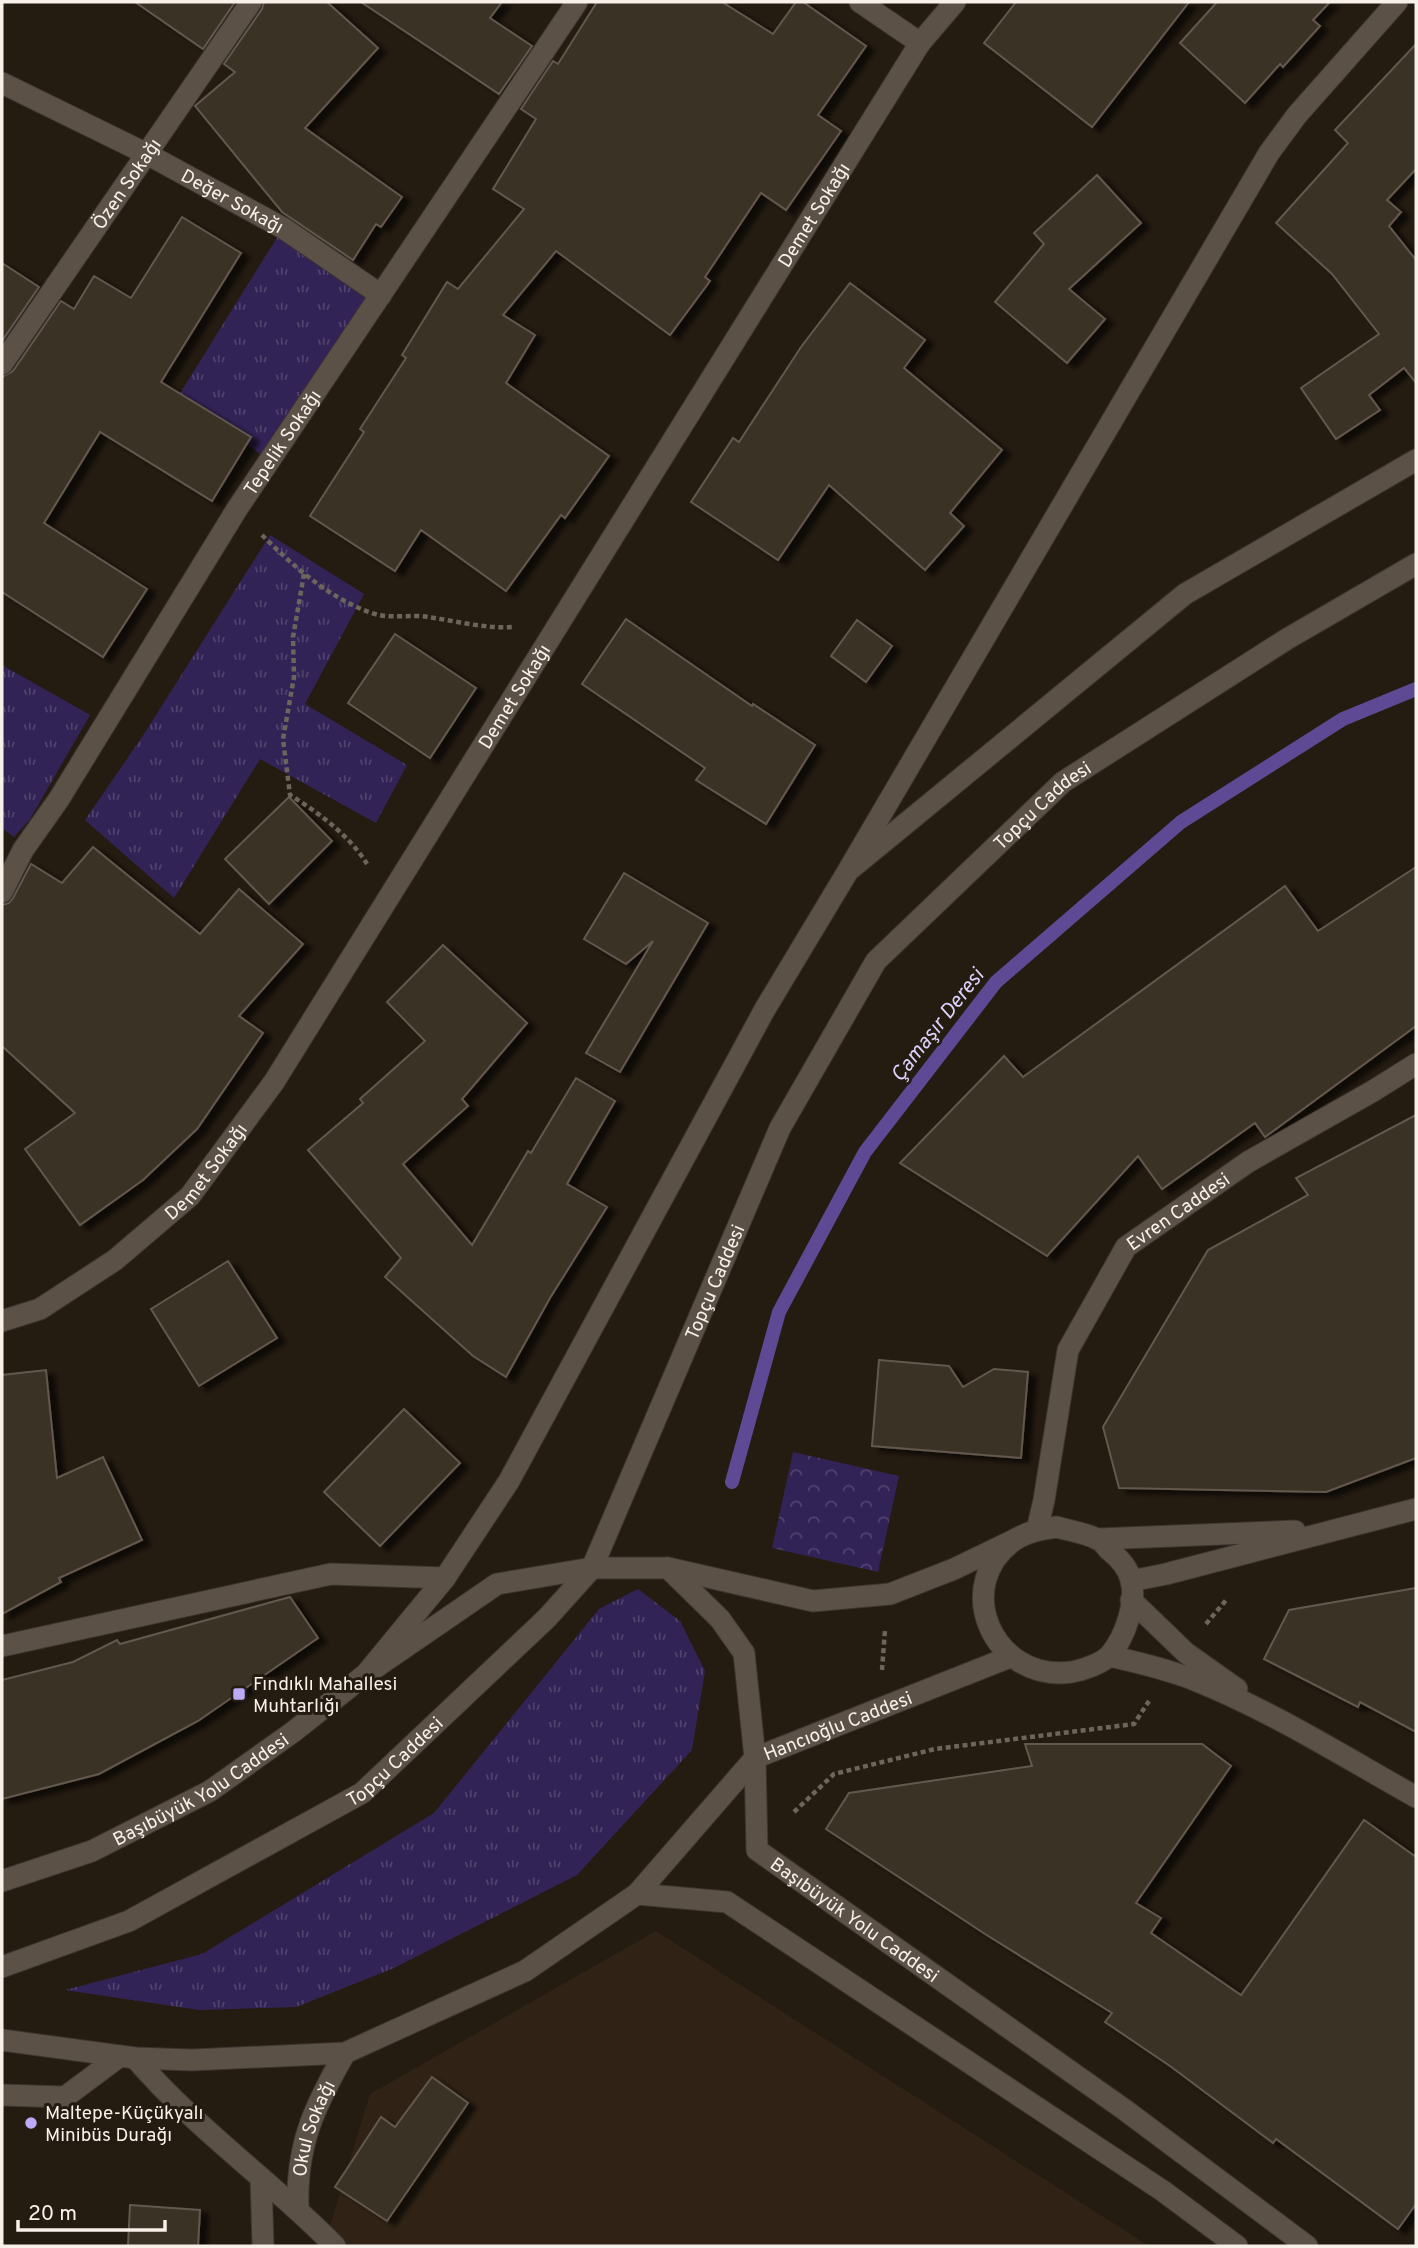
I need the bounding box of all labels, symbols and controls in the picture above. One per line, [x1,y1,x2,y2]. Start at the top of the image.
street label: Özen Sokağı [87,134,168,235]
street label: Demet Sokağı [774,159,856,272]
street label: Değer Sokağı [176,165,287,240]
street label: Tepelik Sokağı [239,386,328,501]
street label: Demet Sokağı [474,641,557,754]
street label: Topçu Caddesi [989,757,1096,856]
water label: Çamaşır Deresi [885,962,992,1088]
street label: Demet Sokağı [160,1119,254,1226]
street label: Evren Caddesi [1123,1168,1235,1257]
street label: Topçu Caddesi [681,1221,751,1344]
place label: Fındıklı Mahallesi Muhtarlığı [253,1673,397,1719]
marker: Fındıklı Mahallesi Muhtarlığı [231,1686,247,1702]
street label: Hancıoğlu Caddesi [761,1687,916,1767]
street label: Topçu Caddesi [343,1712,449,1813]
street label: Başıbüyük Yolu Caddesi [109,1729,294,1852]
street label: Başıbüyük Yolu Caddesi [765,1853,943,1989]
street label: Okul Sokağı [289,2077,342,2178]
place label: Maltepe-Küçükyalı Minibüs Durağı [45,2102,203,2148]
marker: Maltepe-Küçükyalı Minibüs Durağı [23,2115,39,2131]
scale bar [18,2188,164,2232]
text: 20 m [28,2201,77,2228]

